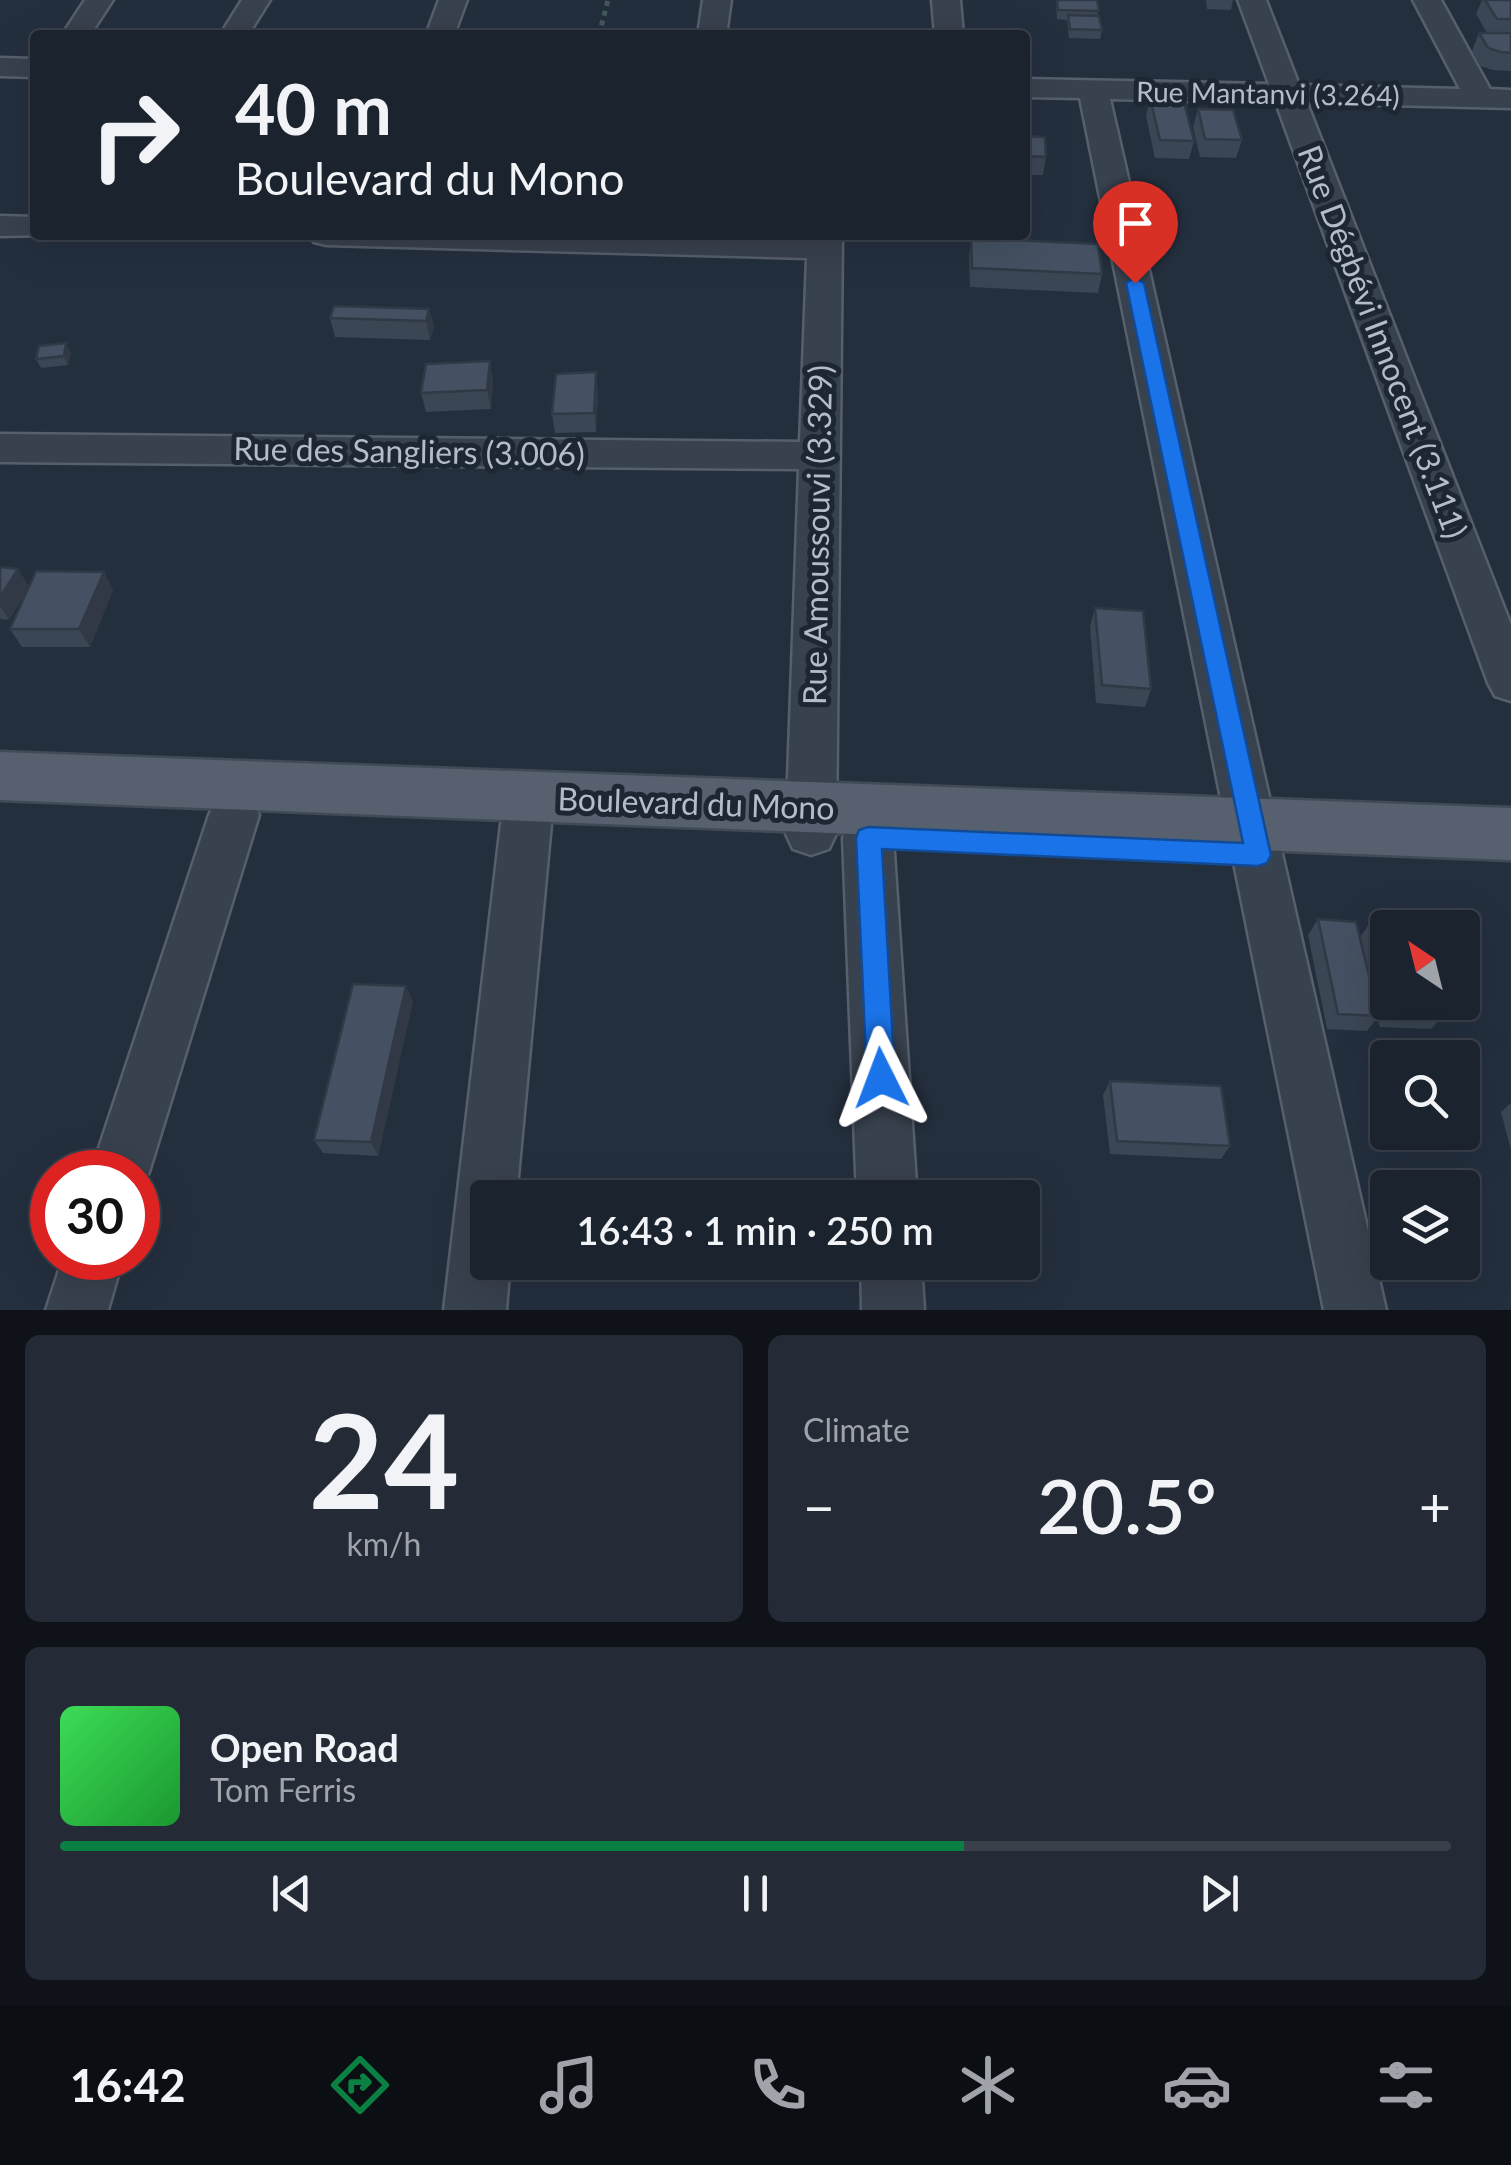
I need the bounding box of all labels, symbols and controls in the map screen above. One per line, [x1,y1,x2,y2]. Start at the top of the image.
text: 40 m [235,66,392,150]
icon: right [70,70,200,200]
street label: Rue Mantanvi (3.264) [1136,74,1400,112]
street label: Rue Dégbévi Innocent (3.111) [1290,140,1476,543]
text: Boulevard du Mono [235,151,625,205]
pin [1093,181,1178,284]
icon: arrive [1108,196,1163,251]
street label: Rue Amoussouvi (3.329) [794,365,839,705]
street label: Rue des Sangliers (3.006) [233,428,585,473]
street label: Boulevard du Mono [557,778,835,827]
north arrow [1370,910,1480,1020]
map controls [1370,910,1480,1280]
position arrow [829,1026,933,1130]
button: search [1370,1040,1480,1150]
speed limit sign: 30 [30,1150,160,1280]
button: layers [1370,1170,1480,1280]
text: 16:43 · 1 min · 250 m [577,1207,933,1253]
text: 24 [309,1381,459,1537]
text: Climate [803,1410,910,1449]
text: 20.5° [1037,1460,1217,1550]
text: − [803,1473,835,1539]
text: + [1419,1473,1451,1539]
text: km/h [347,1524,421,1563]
text: Open Road [210,1724,399,1770]
text: Tom Ferris [210,1770,356,1809]
icon: previous [264,1866,319,1921]
icon: pause [728,1866,783,1921]
icon: next [1192,1866,1247,1921]
icon: directions [325,2050,395,2120]
icon: music [534,2050,604,2120]
icon: phone [743,2050,813,2120]
icon: climate [953,2050,1023,2120]
icon: car [1162,2050,1232,2120]
icon: filters [1371,2050,1441,2120]
text: 16:42 [70,2058,186,2112]

